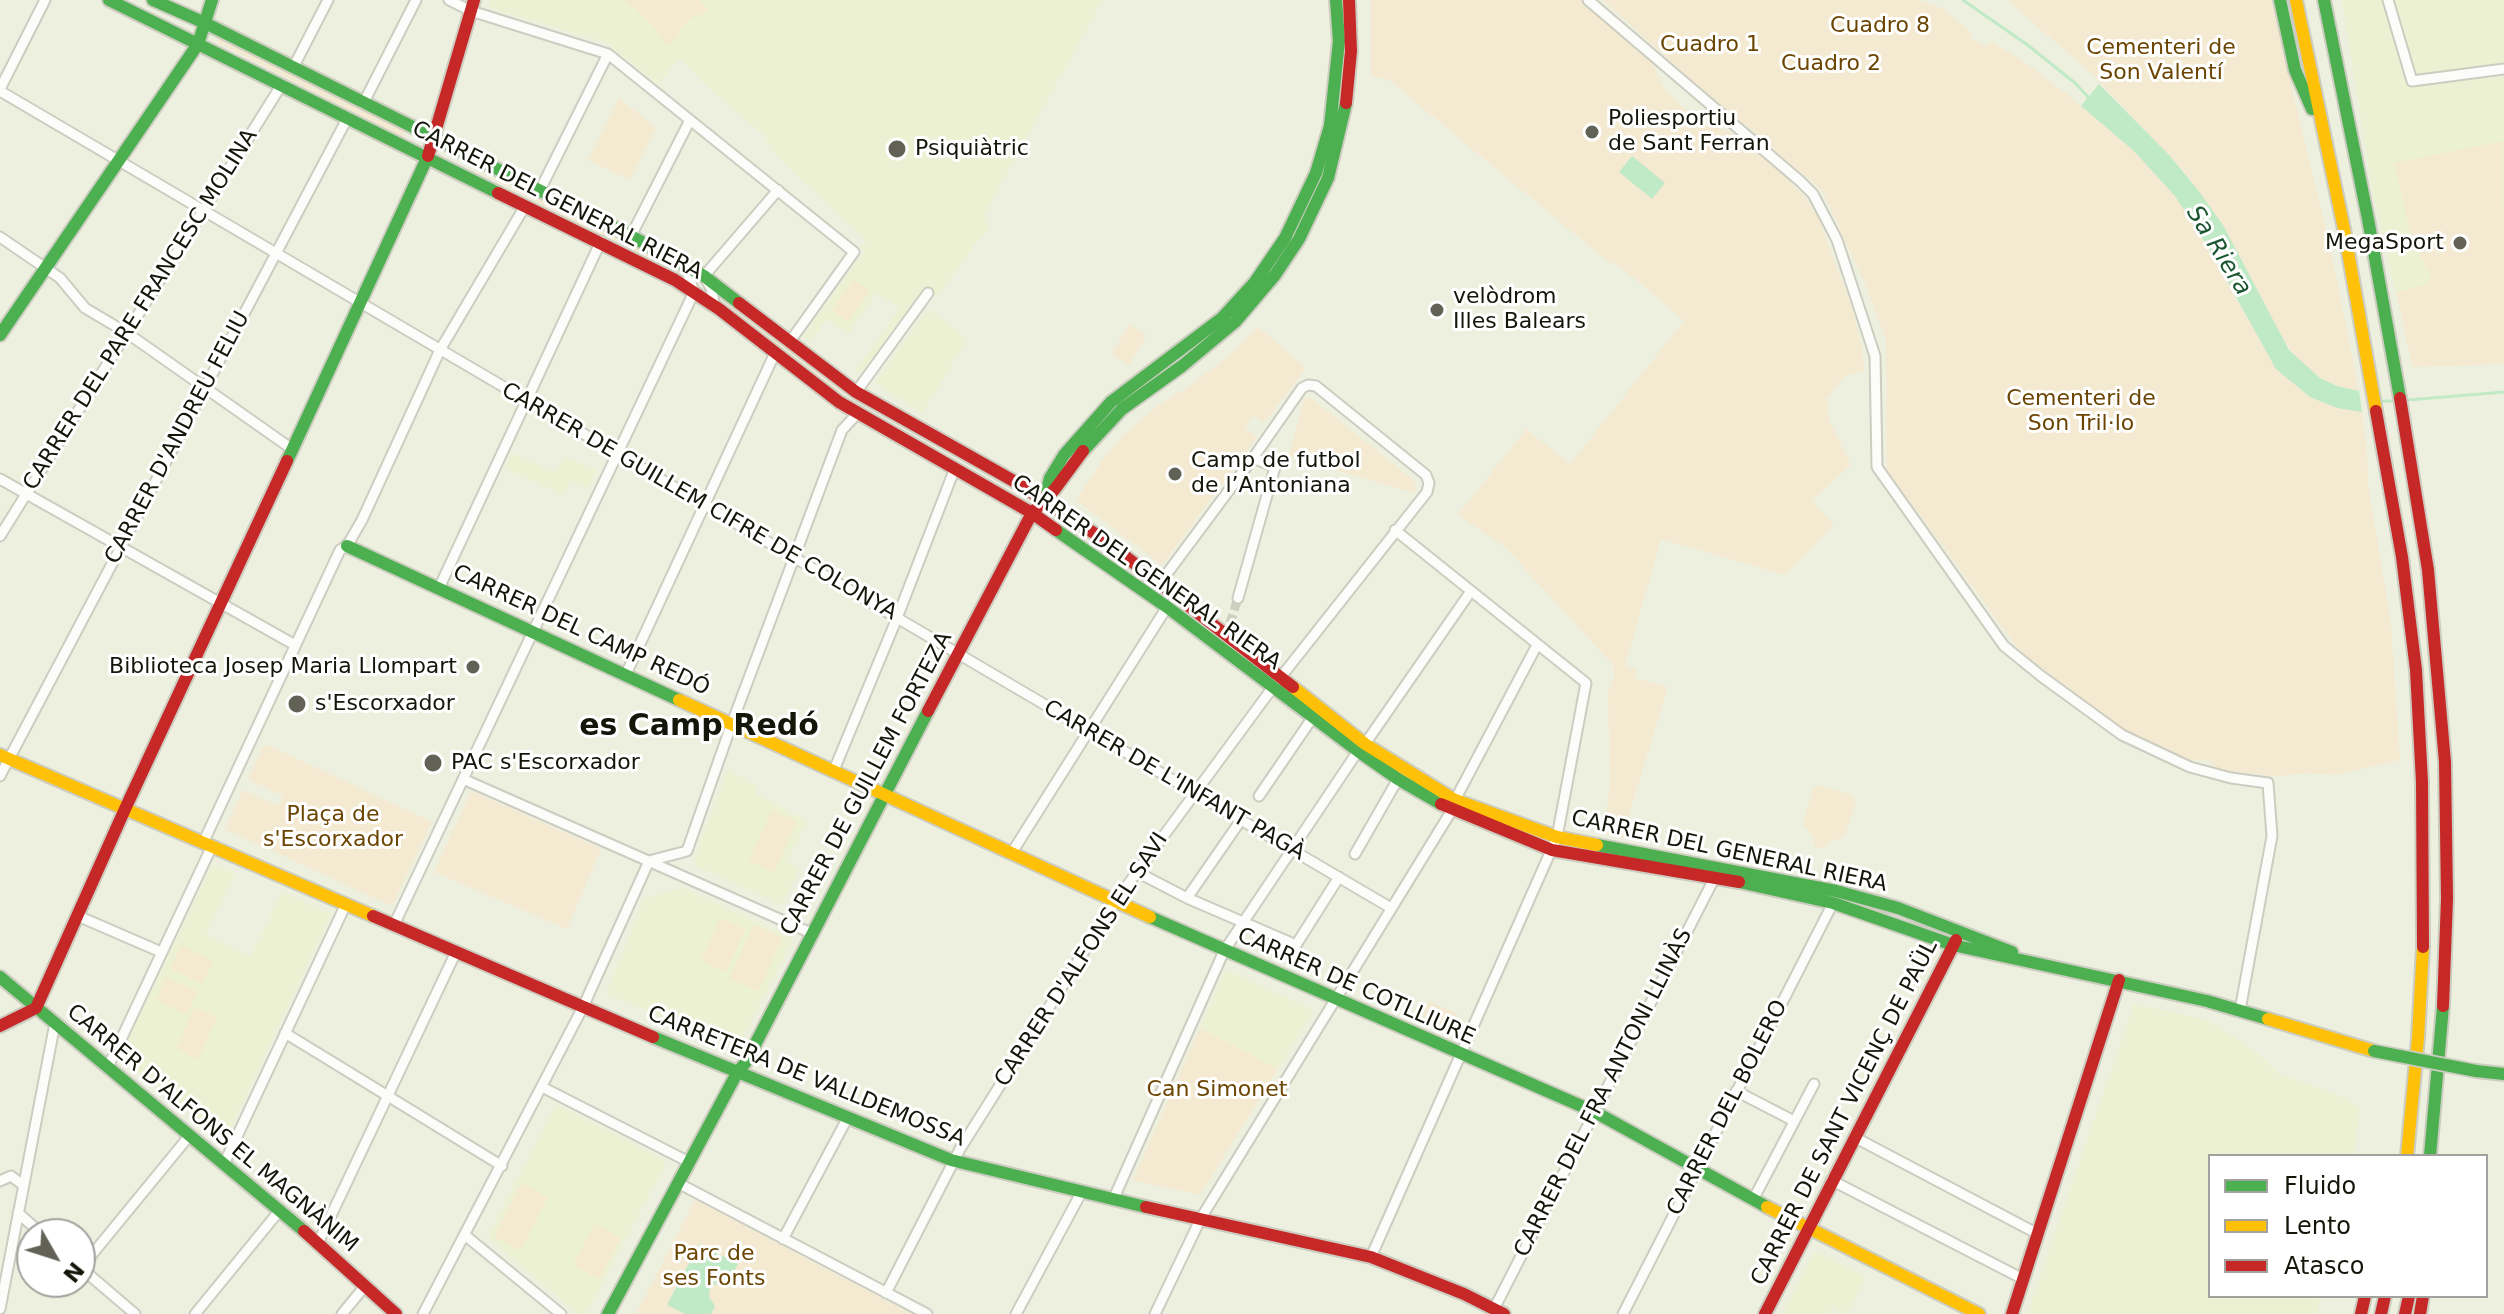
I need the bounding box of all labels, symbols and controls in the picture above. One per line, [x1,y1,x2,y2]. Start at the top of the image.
park label: Cuadro 8 [1830,13,1930,39]
park label: Cuadro 1 [1660,32,1760,58]
park label: Cementeri de Son Valentí [2086,35,2236,86]
park label: Cuadro 2 [1781,51,1881,77]
place label: Poliesportiu de Sant Ferran [1608,106,1770,158]
street label: CARRER DEL GENERAL RIERA [407,116,707,286]
marker: Poliesportiu de Sant Ferran [1583,123,1601,141]
street label: CARRER DEL PARE FRANCESC MOLINA [18,124,264,496]
place label: Psiquiàtric [915,136,1029,162]
marker: Psiquiàtric [886,138,908,160]
water label: Sa Riera [2179,201,2257,301]
place label: MegaSport [2325,230,2444,256]
marker: MegaSport [2451,234,2469,252]
place label: velòdrom Illes Balears [1453,284,1586,336]
marker: velòdrom Illes Balears [1428,301,1446,319]
street label: CARRER D'ANDREU FELIU [100,307,256,569]
street label: CARRER DE GUILLEM CIFRE DE COLONYA [497,378,901,626]
park label: Cementeri de Son Tril·lo [2006,386,2156,438]
place label: Camp de futbol de l’Antoniana [1191,448,1361,500]
marker: Camp de futbol de l’Antoniana [1166,465,1184,483]
street label: CARRER DEL GENERAL RIERA [1006,470,1286,676]
street label: CARRER DEL CAMP REDÓ [448,560,714,702]
street label: CARRER DE GUILLEM FORTEZA [776,628,958,940]
place label: Biblioteca Josep Maria Llompart [109,654,457,680]
marker: Biblioteca Josep Maria Llompart [464,658,482,676]
place label: s'Escorxador [315,691,455,717]
marker: s'Escorxador [286,693,308,715]
street label: CARRER DE L'INFANT PAGÀ [1039,695,1309,867]
district label: es Camp Redó [579,709,819,745]
place label: PAC s'Escorxador [451,750,640,776]
marker: PAC s'Escorxador [422,752,444,774]
park label: Plaça de s'Escorxador [263,802,403,854]
street label: CARRER DEL GENERAL RIERA [1569,806,1889,898]
street label: CARRER D'ALFONS EL SAVI [990,828,1174,1092]
street label: CARRER DE COTLLIURE [1233,923,1479,1051]
street label: CARRER DEL FRA ANTONI LLINÀS [1509,924,1699,1262]
street label: CARRER DE SANT VICENÇ DE PAÜL [1746,936,1944,1290]
street label: CARRER DEL BOLERO [1662,996,1794,1220]
street label: CARRER D'ALFONS EL MAGNÀNIM [61,999,363,1259]
street label: CARRETERA DE VALLDEMOSSA [643,1001,969,1153]
park label: Can Simonet [1147,1077,1287,1103]
legend [2208,1154,2488,1298]
text: Fluido [2284,1172,2356,1200]
text: Lento [2284,1212,2351,1240]
north arrow [16,1218,96,1298]
park label: Parc de ses Fonts [663,1241,765,1292]
text: Atasco [2284,1252,2365,1280]
text: N [58,1257,89,1287]

